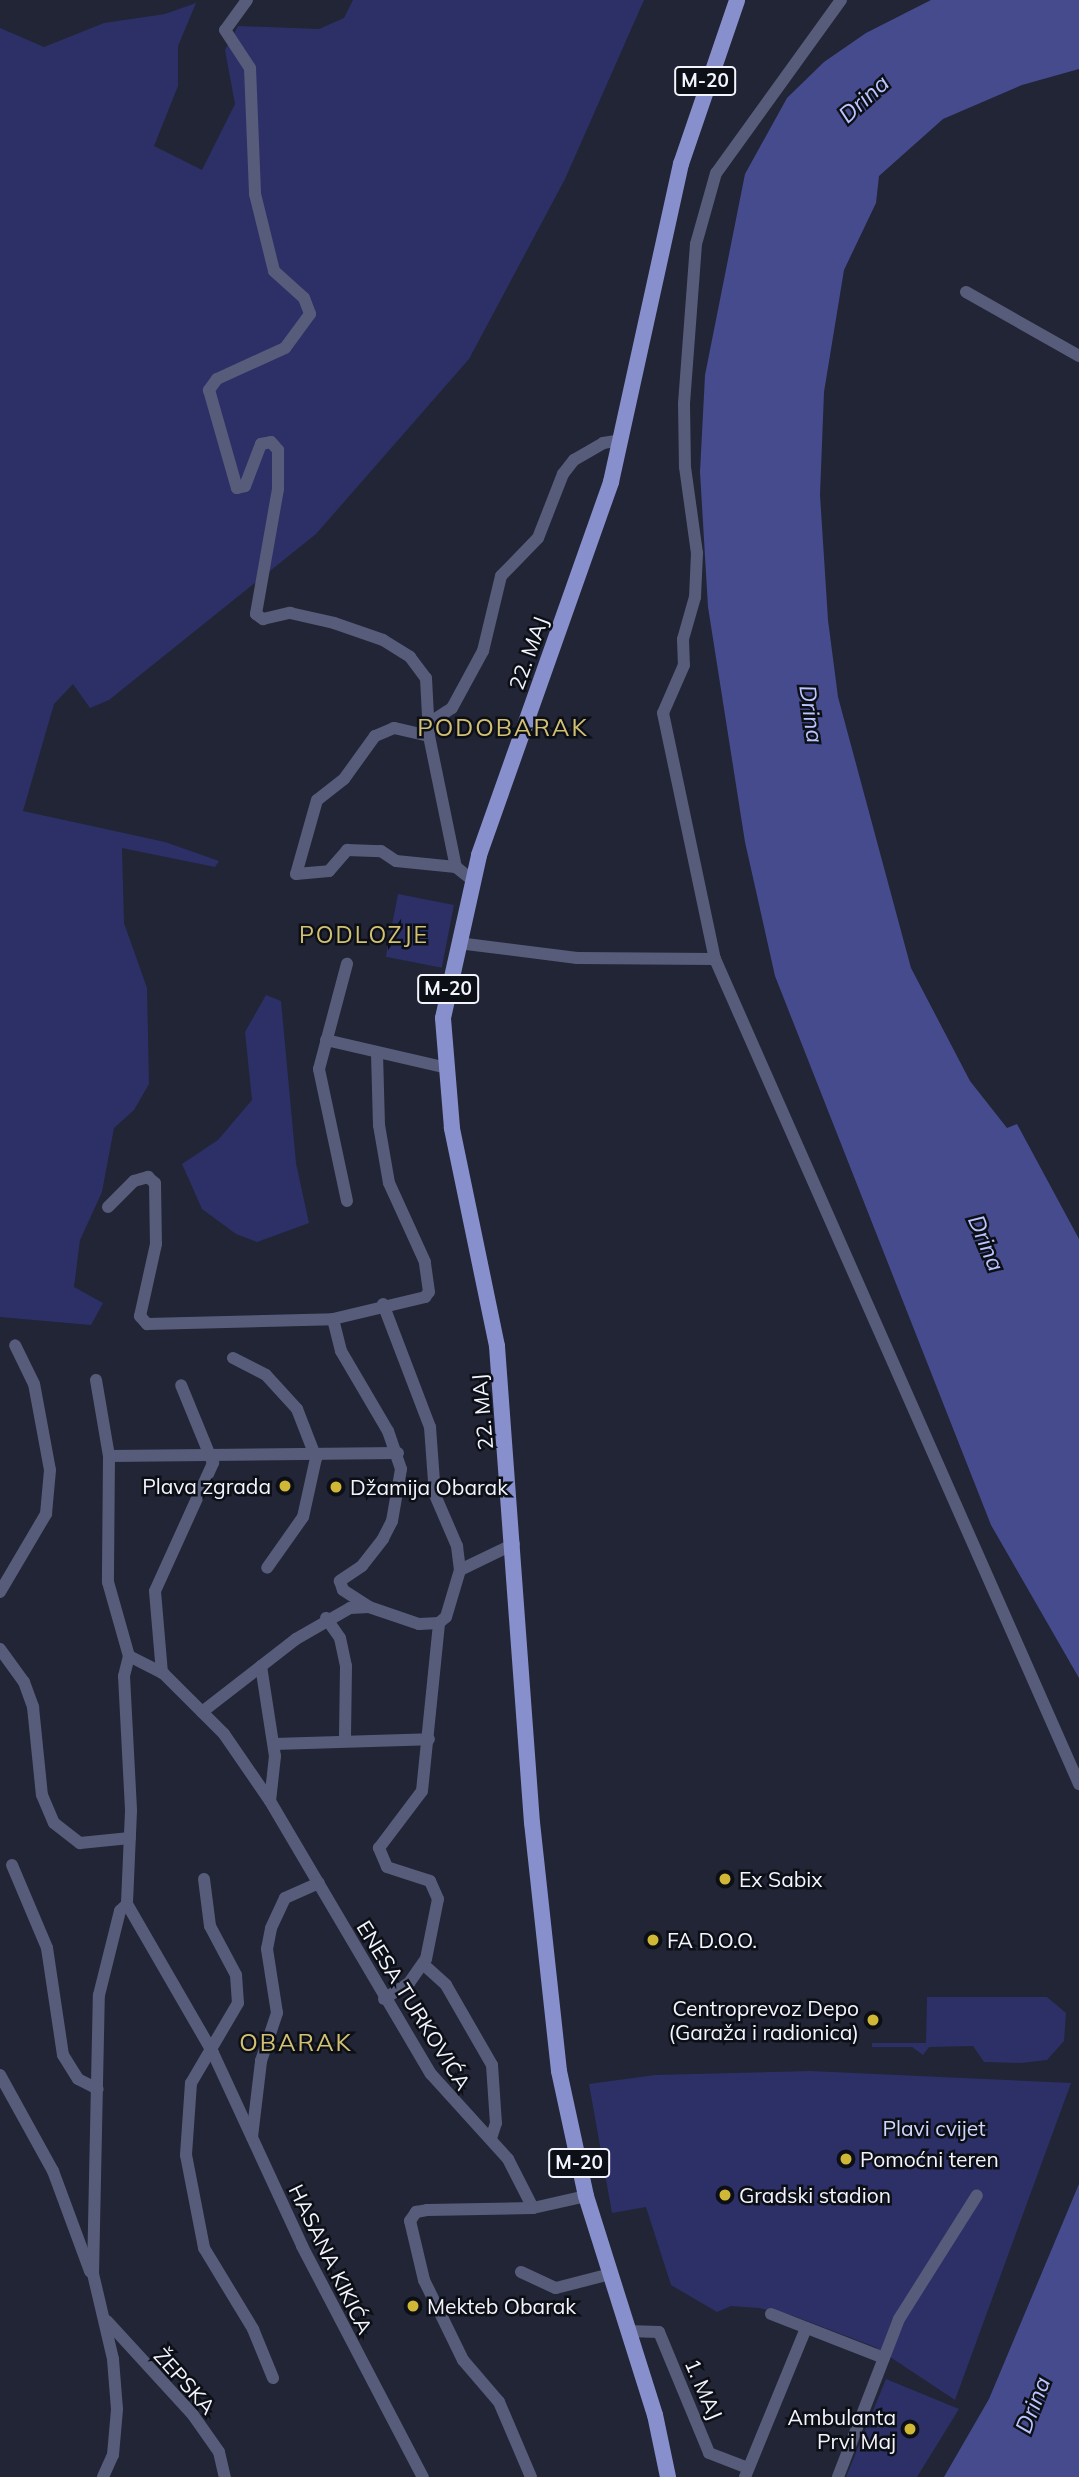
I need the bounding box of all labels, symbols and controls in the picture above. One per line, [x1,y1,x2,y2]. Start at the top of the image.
road number: M-20 [674,66,736,96]
water label: Drina [833,69,895,129]
street label: 22. MAJ [503,613,553,693]
water label: Drina [793,683,829,745]
district label: PODOBARAK [418,714,588,742]
district label: PODLOZJE [300,921,428,949]
road number: M-20 [416,973,480,1004]
water label: Drina [962,1211,1010,1275]
street label: 22. MAJ [466,1373,498,1451]
place label: Plava zgrada [142,1473,271,1499]
place label: Džamija Obarak [350,1474,508,1500]
marker: Plava zgrada [277,1478,293,1494]
marker: Džamija Obarak [328,1479,344,1495]
place label: Ex Sabix [739,1866,823,1892]
marker: Ex Sabix [717,1871,733,1887]
street label: ENESA TURKOVIĆA [352,1916,476,2094]
place label: FA D.O.O. [667,1927,757,1953]
marker: FA D.O.O. [645,1932,661,1948]
place label: Centroprevoz Depo (Garaža i radionica) [668,1995,859,2045]
marker: Centroprevoz Depo (Garaža i radionica) [865,2012,881,2028]
district label: OBARAK [240,2029,352,2057]
park label: Plavi cvijet [882,2115,986,2141]
place label: Pomoćni teren [860,2146,999,2172]
road number: M-20 [548,2148,610,2178]
marker: Pomoćni teren [838,2151,854,2167]
street label: HASANA KIKIĆA [284,2180,378,2338]
place label: Gradski stadion [739,2182,891,2208]
marker: Gradski stadion [717,2187,733,2203]
place label: Mekteb Obarak [427,2293,576,2319]
marker: Mekteb Obarak [405,2298,421,2314]
street label: ŽEPSKA [149,2343,221,2419]
street label: 1. MAJ [680,2355,728,2423]
water label: Drina [1010,2373,1056,2437]
place label: Ambulanta Prvi Maj [788,2404,896,2454]
marker: Ambulanta Prvi Maj [902,2421,918,2437]

